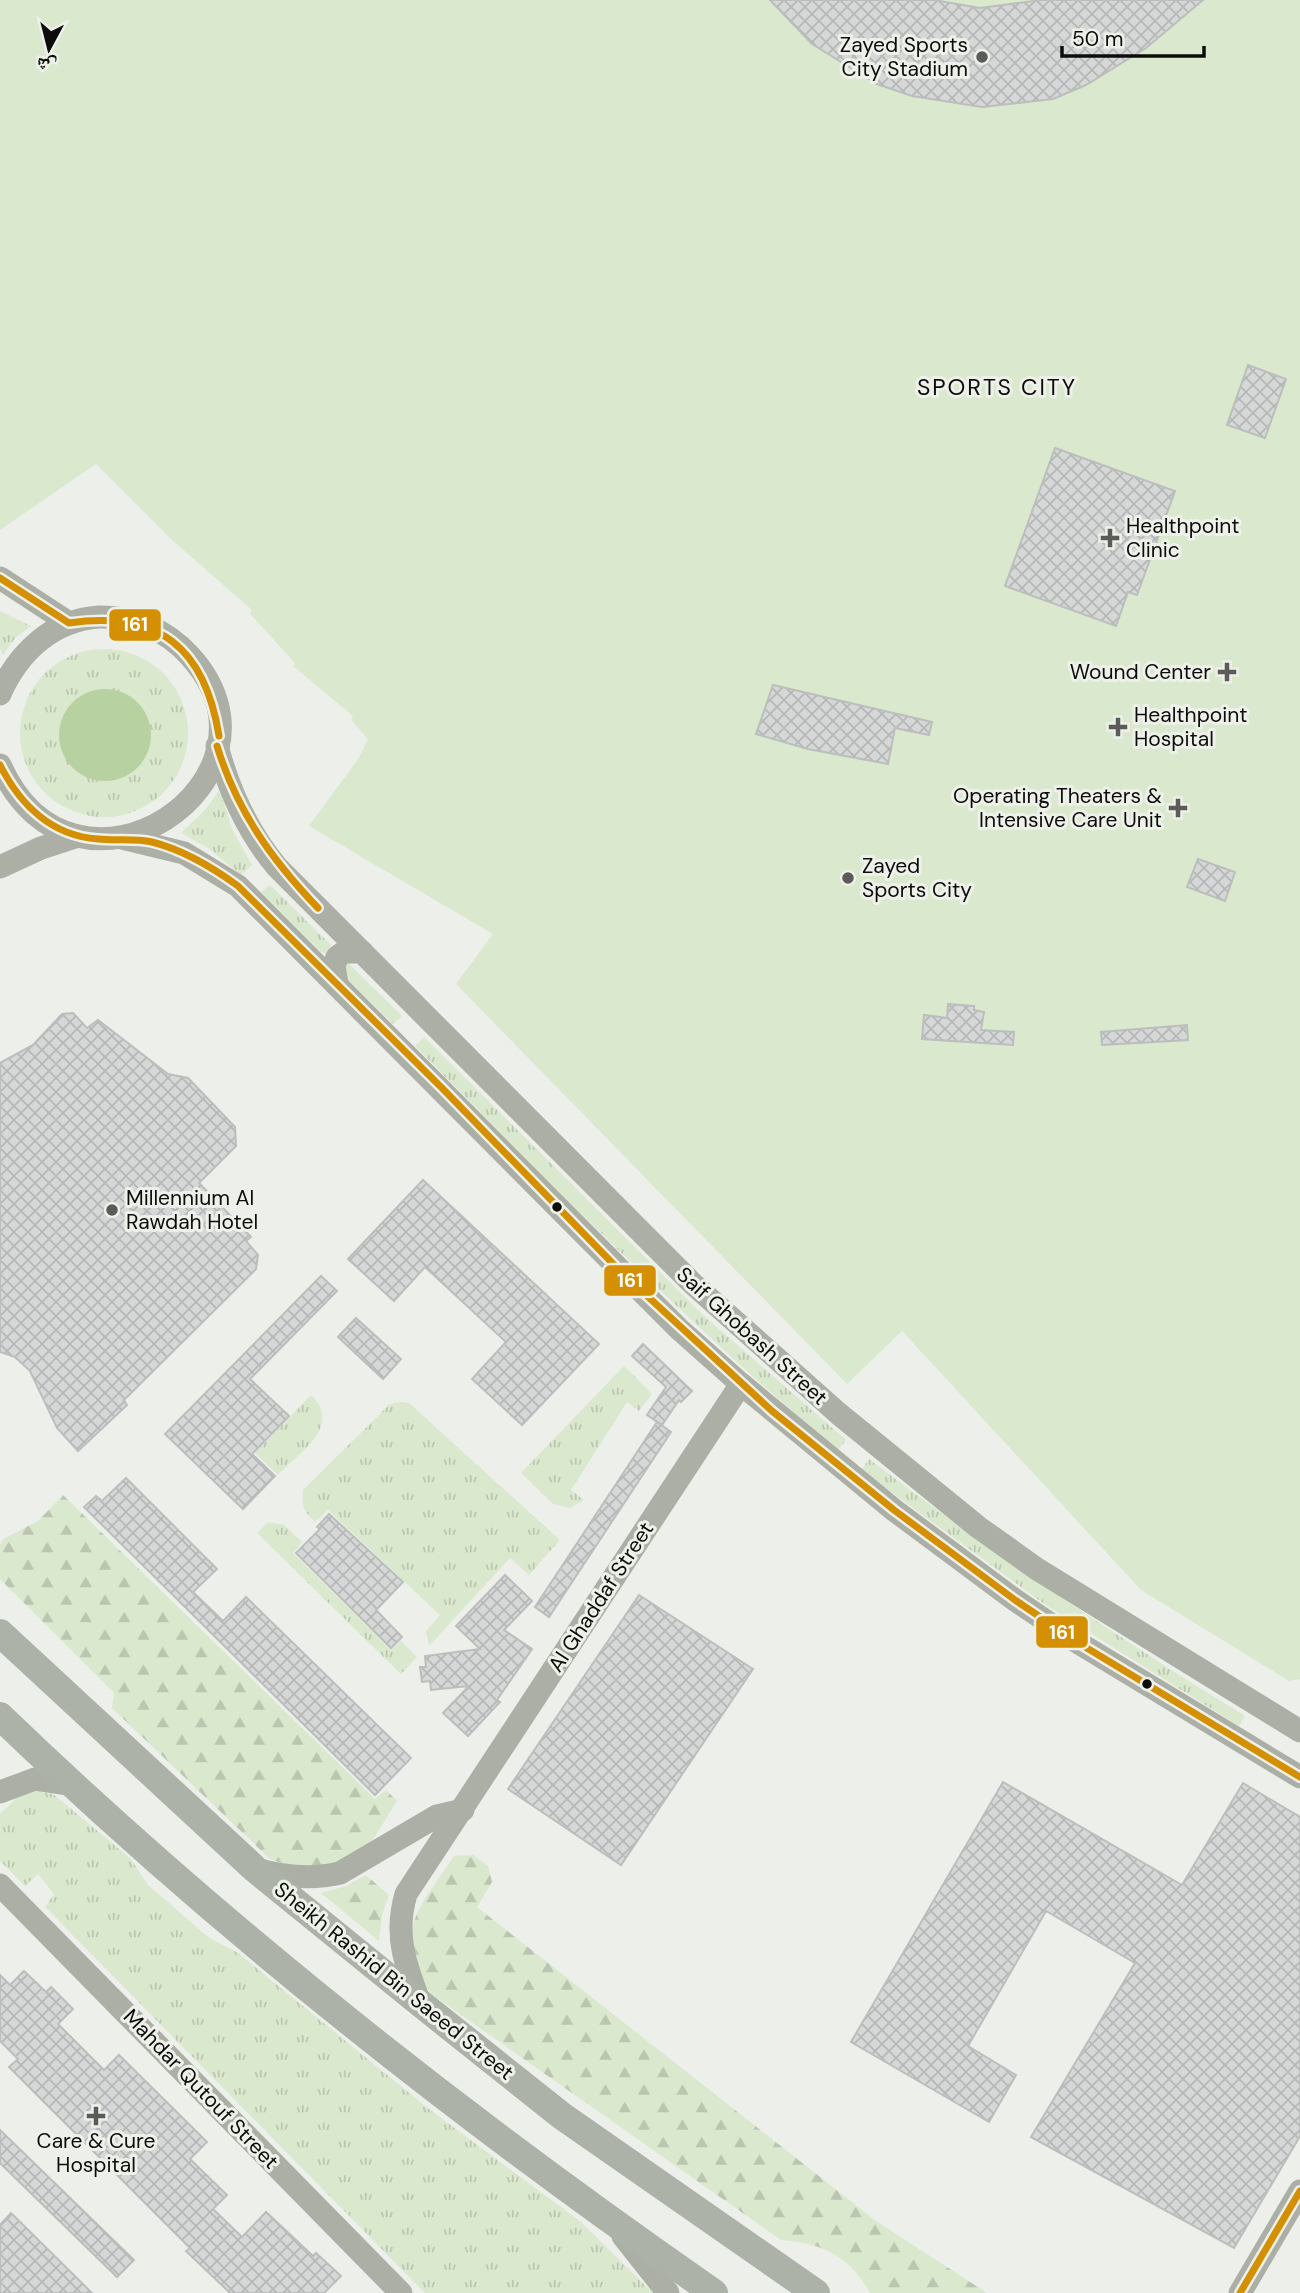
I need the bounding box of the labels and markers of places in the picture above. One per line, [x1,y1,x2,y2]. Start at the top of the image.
place label: Zayed Sports City Stadium [840,31,968,83]
marker: Zayed Sports City Stadium [974,49,990,65]
place label: Healthpoint Clinic [1126,512,1240,564]
marker: Healthpoint Clinic [1100,528,1120,548]
place label: Wound Center [1070,658,1211,686]
marker: Wound Center [1217,662,1237,682]
place label: Healthpoint Hospital [1134,701,1248,753]
marker: Healthpoint Hospital [1108,717,1128,737]
place label: Operating Theaters & Intensive Care Unit [953,782,1162,834]
marker: Operating Theaters & Intensive Care Unit [1168,798,1188,818]
place label: Zayed Sports City [862,852,972,904]
marker: Zayed Sports City [840,870,856,886]
place label: Millennium Al Rawdah Hotel [126,1184,258,1236]
unlabelled marker [550,1200,564,1214]
marker: Millennium Al Rawdah Hotel [104,1202,120,1218]
unlabelled marker [1140,1677,1154,1691]
marker: Care & Cure Hospital [86,2106,106,2126]
place label: Care & Cure Hospital [37,2127,155,2179]

